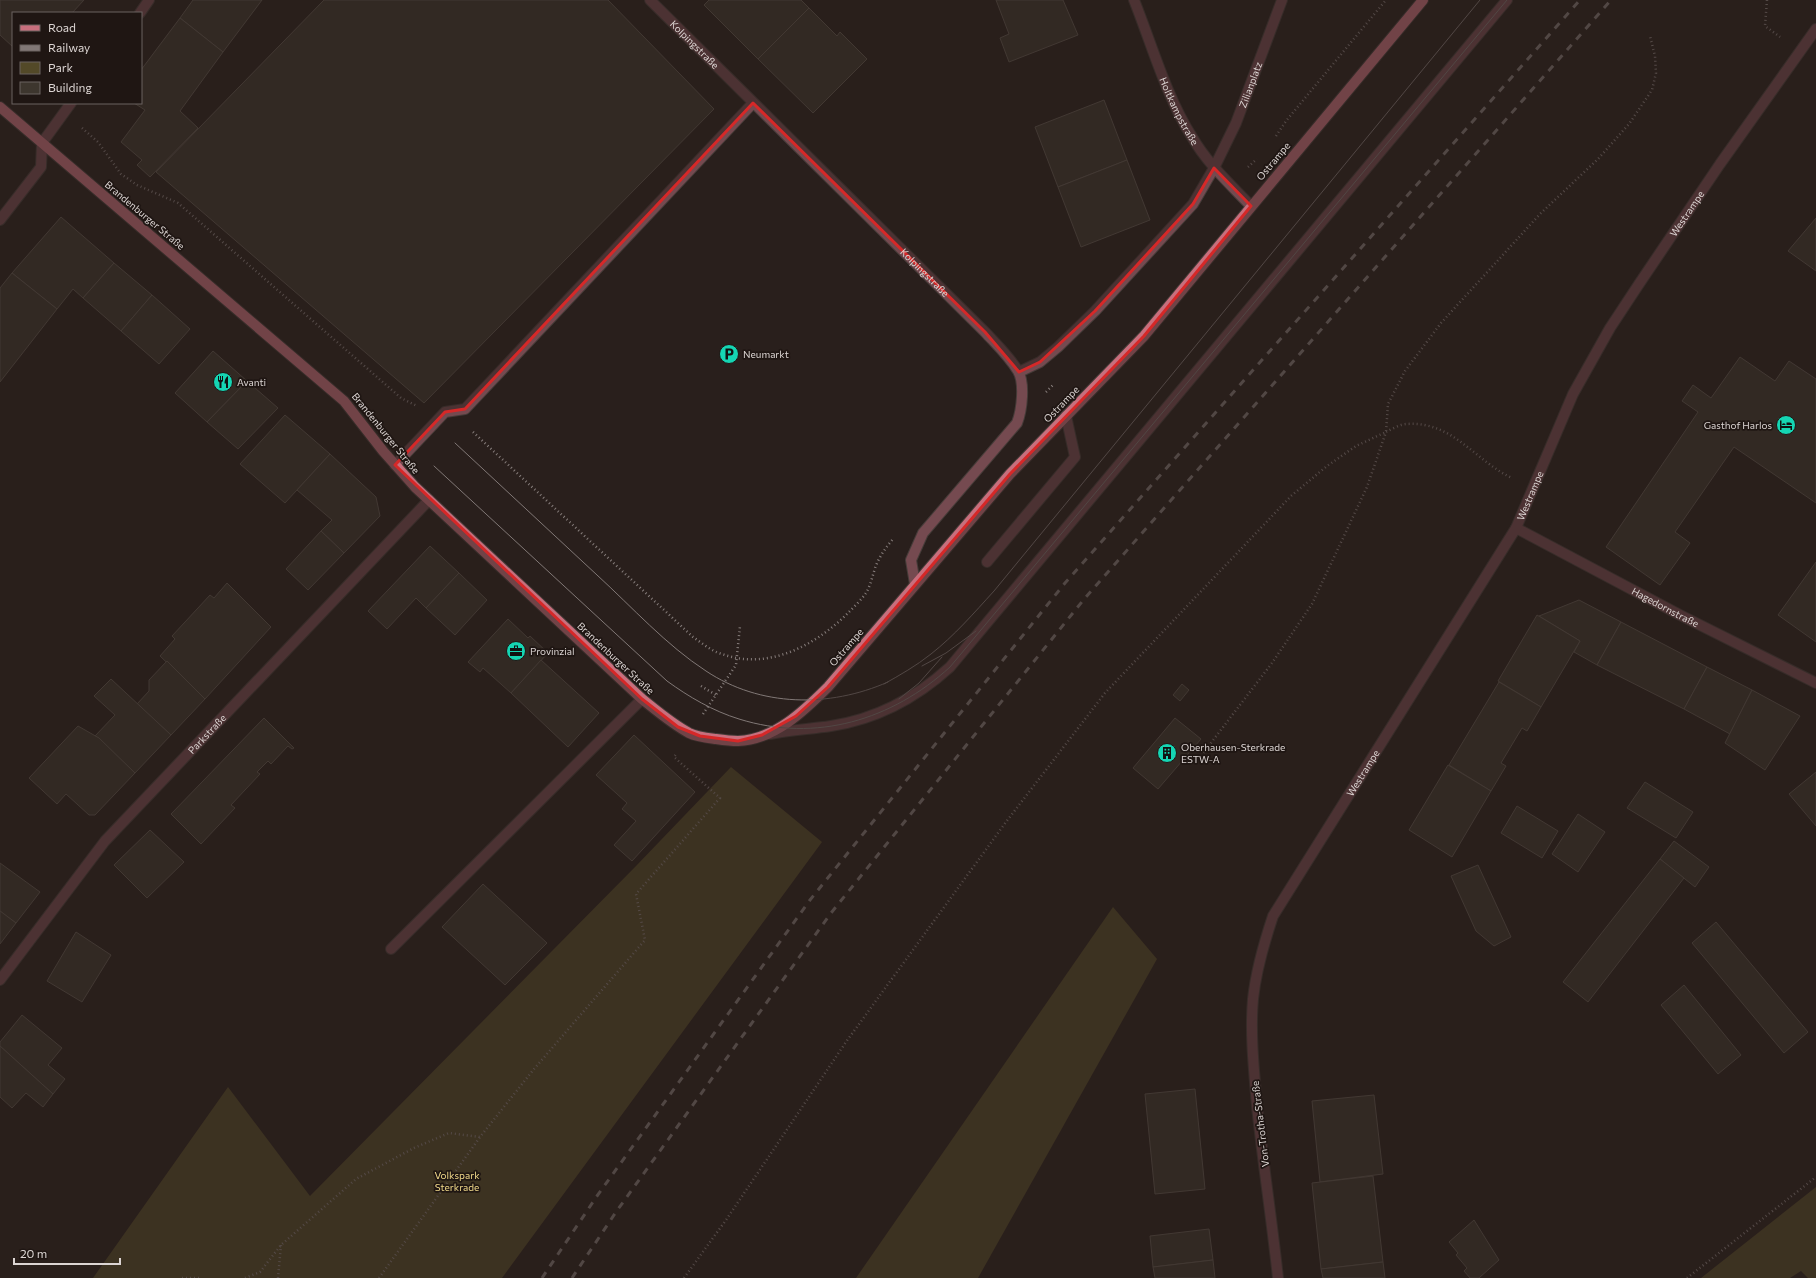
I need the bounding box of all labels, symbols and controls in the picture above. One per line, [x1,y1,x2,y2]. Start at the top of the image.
legend [12,12,142,104]
street label: Kolpingstraße [668,18,722,71]
text: Road [48,20,76,34]
text: Railway [48,40,90,54]
text: Park [48,60,74,74]
street label: Zilianplatz [1236,60,1264,109]
street label: Holtkampstraße [1157,75,1201,147]
text: Building [48,80,92,94]
street label: Ostrampe [1254,140,1292,182]
street label: Brandenburger Straße [103,178,187,252]
street label: Westrampe [1667,188,1706,239]
street label: Kolpingstraße [898,246,952,299]
parking icon: Neumarkt [718,343,740,365]
place label: Neumarkt [743,348,789,360]
restaurant icon: Avanti [212,371,234,393]
place label: Avanti [237,376,266,388]
street label: Ostrampe [1041,383,1081,425]
street label: Brandenburger Straße [350,390,422,476]
hotel icon: Gasthof Harlos [1775,414,1797,436]
place label: Gasthof Harlos [1704,419,1772,431]
street label: Westrampe [1514,469,1546,522]
street label: Hagedornstraße [1630,585,1701,629]
street label: Brandenburger Straße [575,619,657,697]
street label: Ostrampe [826,626,866,668]
office icon: Provinzial [505,640,527,662]
place label: Provinzial [530,645,575,657]
street label: Parkstraße [185,712,228,756]
place label: Oberhausen-Sterkrade ESTW-A [1181,741,1285,765]
building icon: Oberhausen-Sterkrade ESTW-A [1156,742,1178,764]
street label: Westrampe [1344,747,1382,798]
street label: Von-Trotha-Straße [1249,1080,1271,1168]
park label: Volkspark Sterkrade [434,1169,480,1193]
scale bar [14,1240,120,1266]
text: 20 m [20,1246,47,1260]

